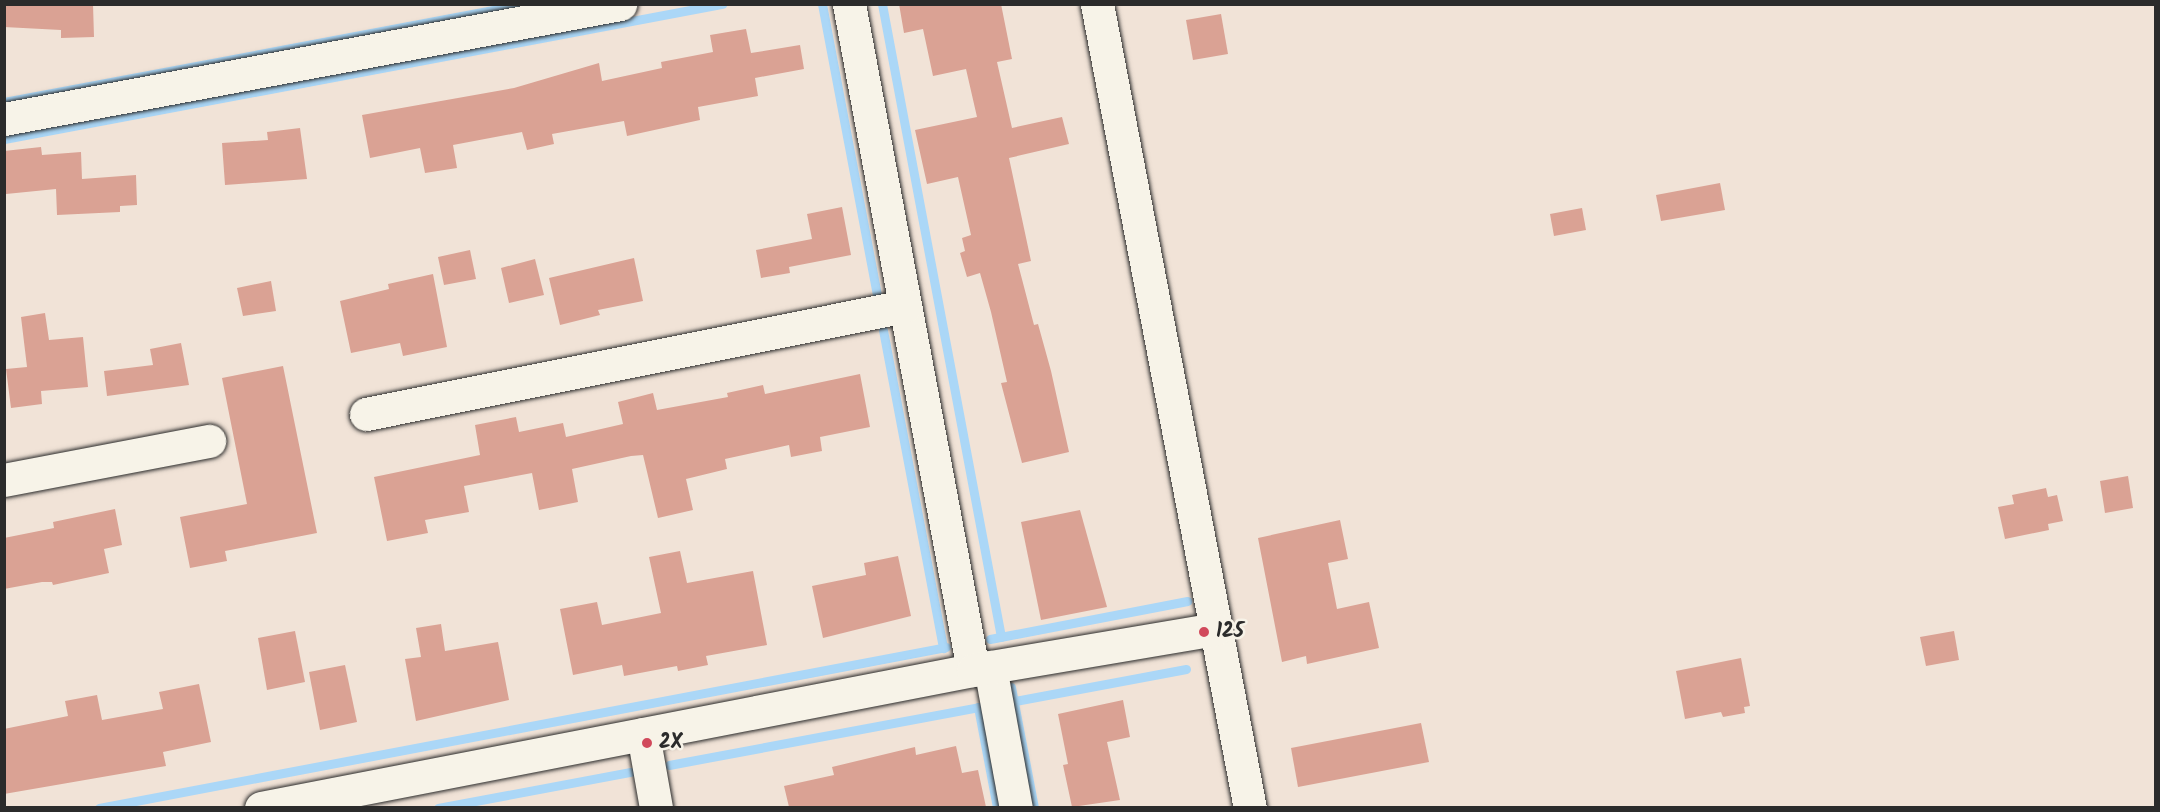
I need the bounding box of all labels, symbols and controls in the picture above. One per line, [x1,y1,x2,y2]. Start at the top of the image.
place label: 125 [1216,620,1244,644]
marker: 125 [1197,625,1211,639]
place label: 2X [659,731,682,755]
marker: 2X [640,736,654,750]

